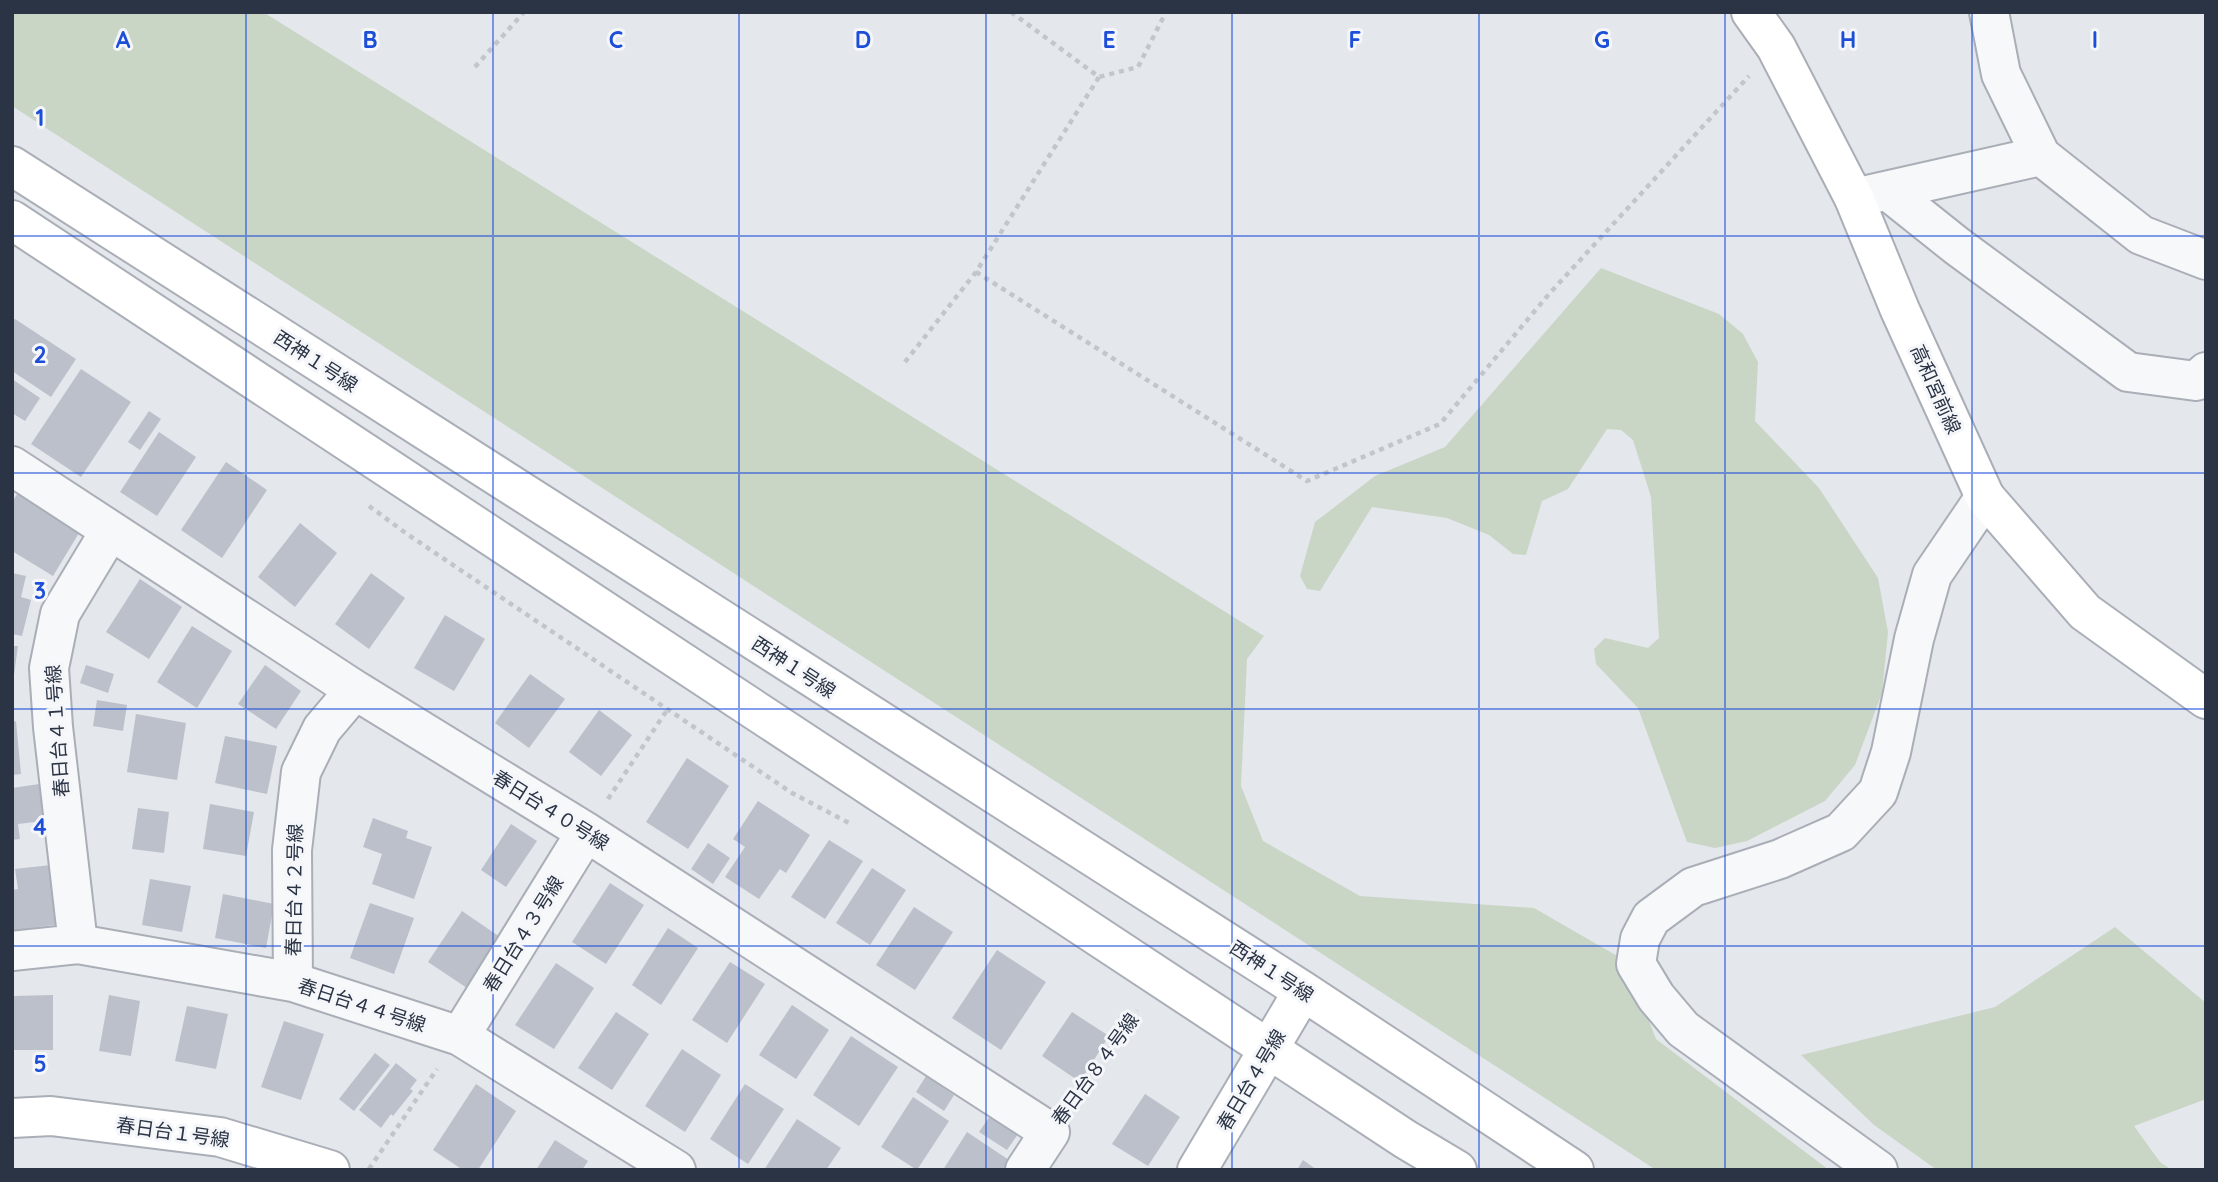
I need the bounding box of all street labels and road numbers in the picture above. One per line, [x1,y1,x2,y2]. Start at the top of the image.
street label: 西神１号線 [270,325,362,397]
street label: 高和宮前線 [1906,341,1966,437]
street label: 西神１号線 [748,631,840,703]
street label: 春日台４１号線 [40,664,74,798]
street label: 春日台４０号線 [488,765,614,855]
street label: 春日台４２号線 [281,823,307,957]
street label: 春日台４３号線 [478,871,568,997]
street label: 西神１号線 [1226,935,1318,1007]
street label: 春日台４４号線 [295,973,429,1037]
street label: 春日台８４号線 [1046,1008,1144,1130]
street label: 春日台４号線 [1211,1025,1291,1135]
street label: 春日台１号線 [115,1112,231,1152]

